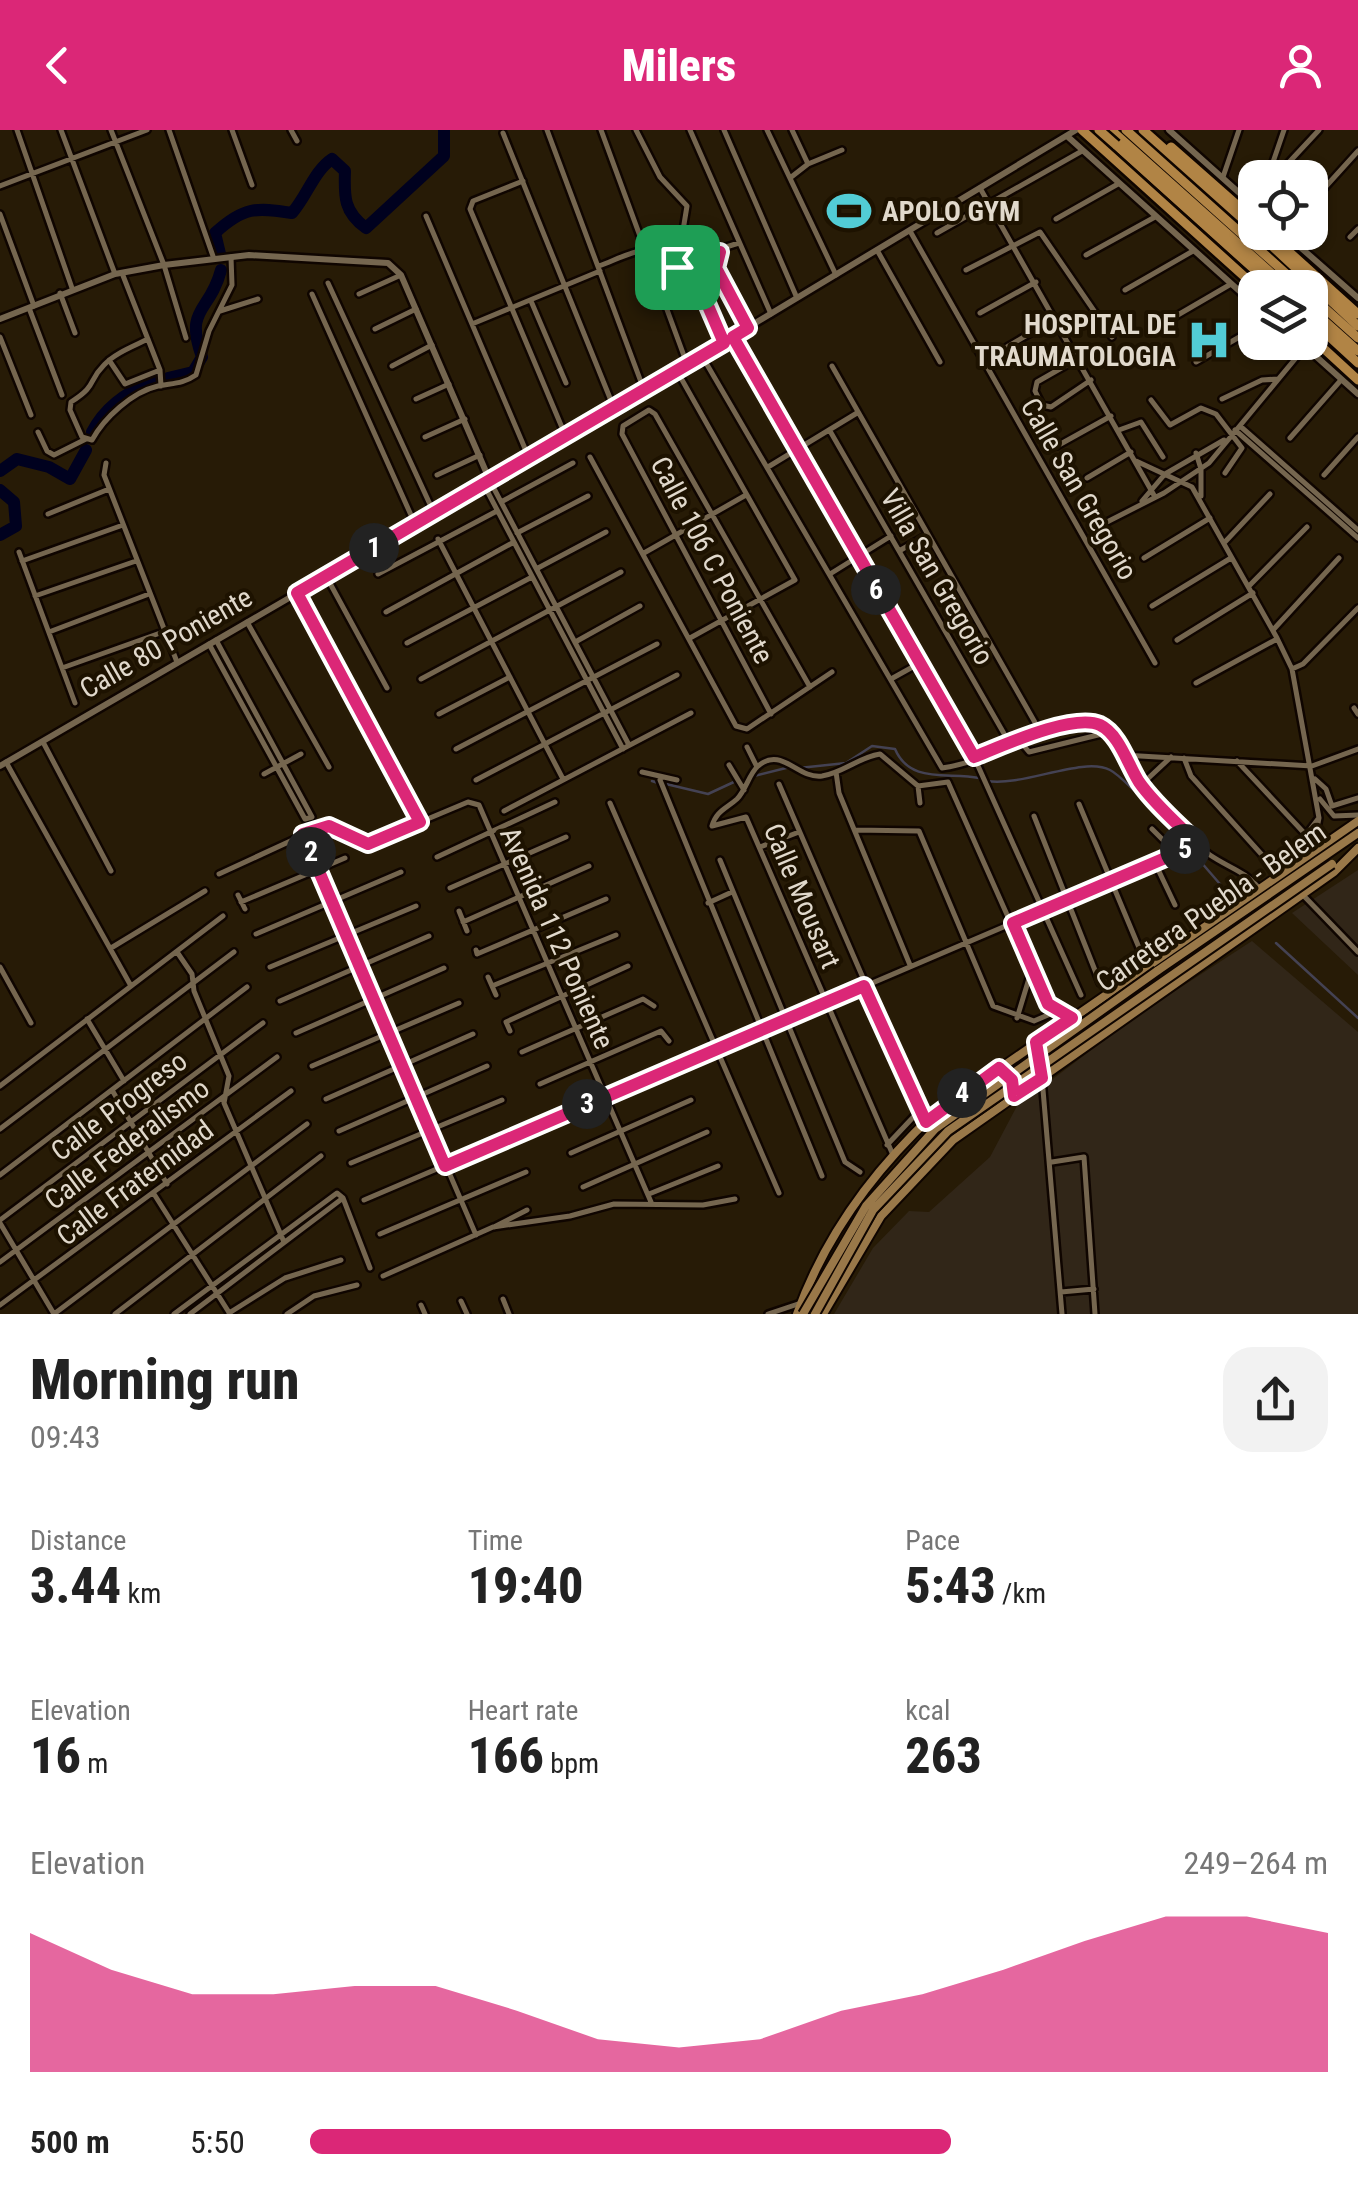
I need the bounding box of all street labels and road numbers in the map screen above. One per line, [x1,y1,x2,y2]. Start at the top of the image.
street label: Calle San Gregorio [1014,392,1144,586]
street label: Calle 106 C Poniente [644,451,780,669]
street label: Villa San Gregorio [873,483,1001,671]
street label: Calle 80 Poniente [74,580,258,706]
street label: Carretera Puebla - Belem [1090,815,1332,999]
street label: Calle Mousart [757,819,847,973]
street label: Avenida 112 Poniente [493,822,621,1054]
street label: Calle Progreso [45,1044,193,1168]
street label: Calle Federalismo [38,1071,216,1217]
street label: Calle Fraternidad [50,1113,220,1253]

